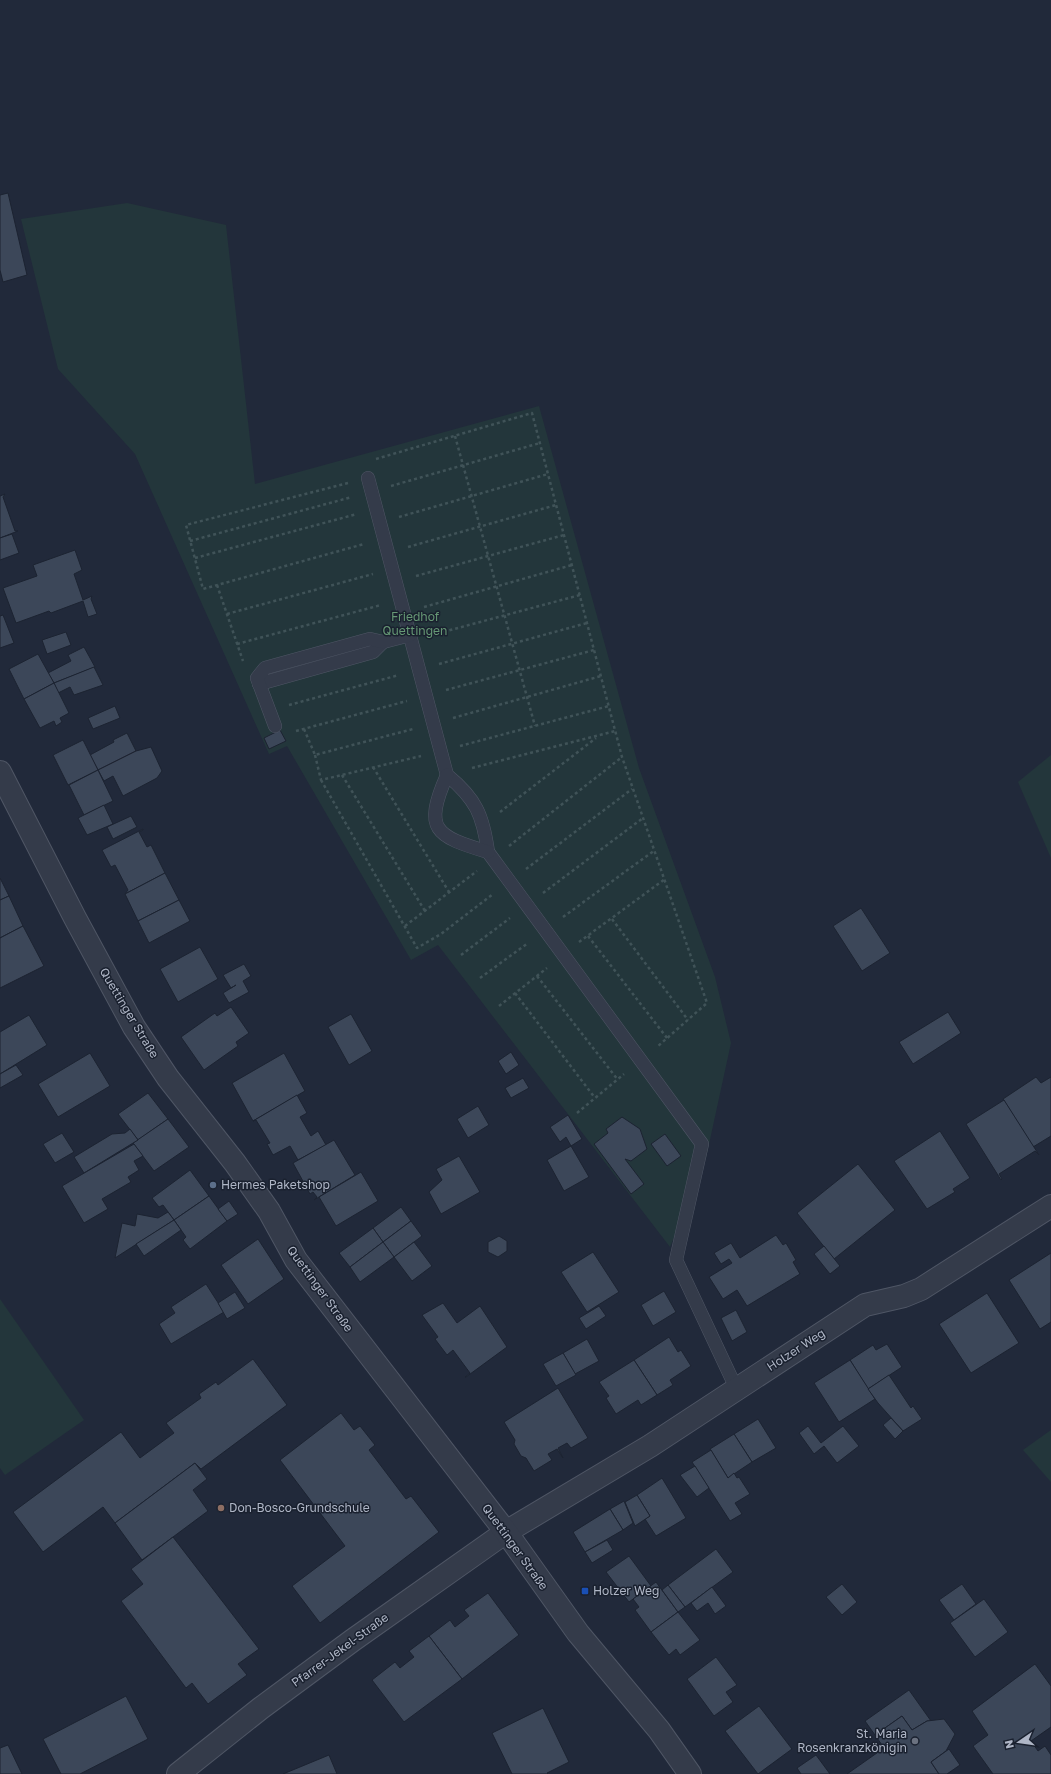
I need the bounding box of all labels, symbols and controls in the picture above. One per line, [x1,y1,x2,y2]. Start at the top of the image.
park label: Friedhof Quettingen [383,609,447,638]
street label: Quettinger Straße [97,965,162,1061]
place label: Hermes Paketshop [221,1177,330,1192]
marker: Hermes Paketshop [208,1180,218,1190]
street label: Quettinger Straße [284,1243,357,1335]
street label: Holzer Weg [764,1325,828,1374]
place label: Don-Bosco-Grundschule [229,1500,370,1515]
street label: Quettinger Straße [479,1501,552,1593]
marker: Don-Bosco-Grundschule [216,1503,226,1513]
place label: Holzer Weg [593,1583,659,1598]
marker: Holzer Weg [580,1586,590,1596]
street label: Pfarrer-Jekel-Straße [288,1609,391,1690]
north arrow [999,1722,1039,1762]
place label: St. Maria Rosenkranzkönigin [797,1726,907,1755]
marker: St. Maria Rosenkranzkönigin [910,1736,920,1746]
text: N [1001,1739,1016,1750]

